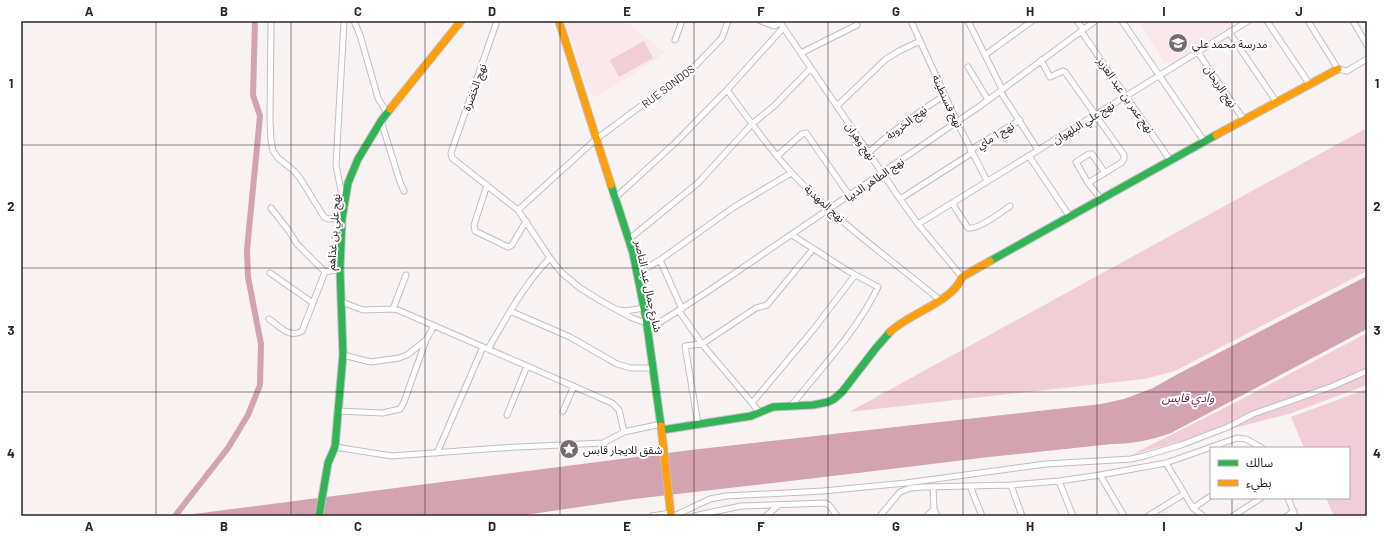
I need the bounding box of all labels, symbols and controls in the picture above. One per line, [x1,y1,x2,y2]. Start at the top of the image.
text: A [85,3,94,19]
text: B [220,3,228,19]
text: C [354,3,362,19]
text: D [488,3,496,19]
text: E [623,3,631,19]
text: F [757,3,765,19]
text: G [892,3,900,19]
text: H [1026,3,1034,19]
text: I [1162,3,1166,19]
text: J [1295,3,1303,19]
school or university icon: مدرسة محمد علي [1167,32,1189,54]
place label: مدرسة محمد علي [1192,37,1268,53]
street label: نهج عمر بن عبد العزيز [1093,54,1157,137]
street label: نهج الخضرة [459,62,490,113]
street label: RUE SONDOS [639,62,697,110]
street label: نهج الريحان [1200,62,1240,111]
street label: نهج قسنطينة [928,72,966,130]
text: 1 [9,75,13,91]
text: 1 [1375,75,1379,91]
street label: نهج علي البلهوان [1050,98,1118,149]
street label: نهج الخروبة [883,102,930,143]
street label: نهج 1 ماي [974,119,1018,154]
street label: نهج وهران [842,120,879,164]
street label: نهج الطاهر الدبيا [842,154,907,205]
street label: نهج المهدية [801,182,848,226]
street label: نهج علي بن غذاهم [324,193,346,271]
text: 2 [7,198,15,214]
text: 2 [1373,198,1381,214]
street label: شارع جمال عبد الناصر [631,238,665,334]
text: 3 [7,322,15,338]
text: 3 [1373,322,1381,338]
water label: وادي قابس [1162,390,1215,408]
place icon: شقق للايجار قابس [558,438,580,460]
place label: شقق للايجار قابس [583,443,663,457]
text: 4 [7,445,15,461]
text: 4 [1373,445,1381,461]
legend [1210,447,1350,499]
text: سالك [1246,455,1273,469]
text: بطيء [1246,475,1272,493]
text: A [85,518,94,534]
text: B [220,518,228,534]
text: C [354,518,362,534]
text: D [488,518,496,534]
text: E [623,518,631,534]
text: F [757,518,765,534]
text: G [892,518,900,534]
text: H [1026,518,1034,534]
text: I [1162,518,1166,534]
text: J [1295,518,1303,534]

